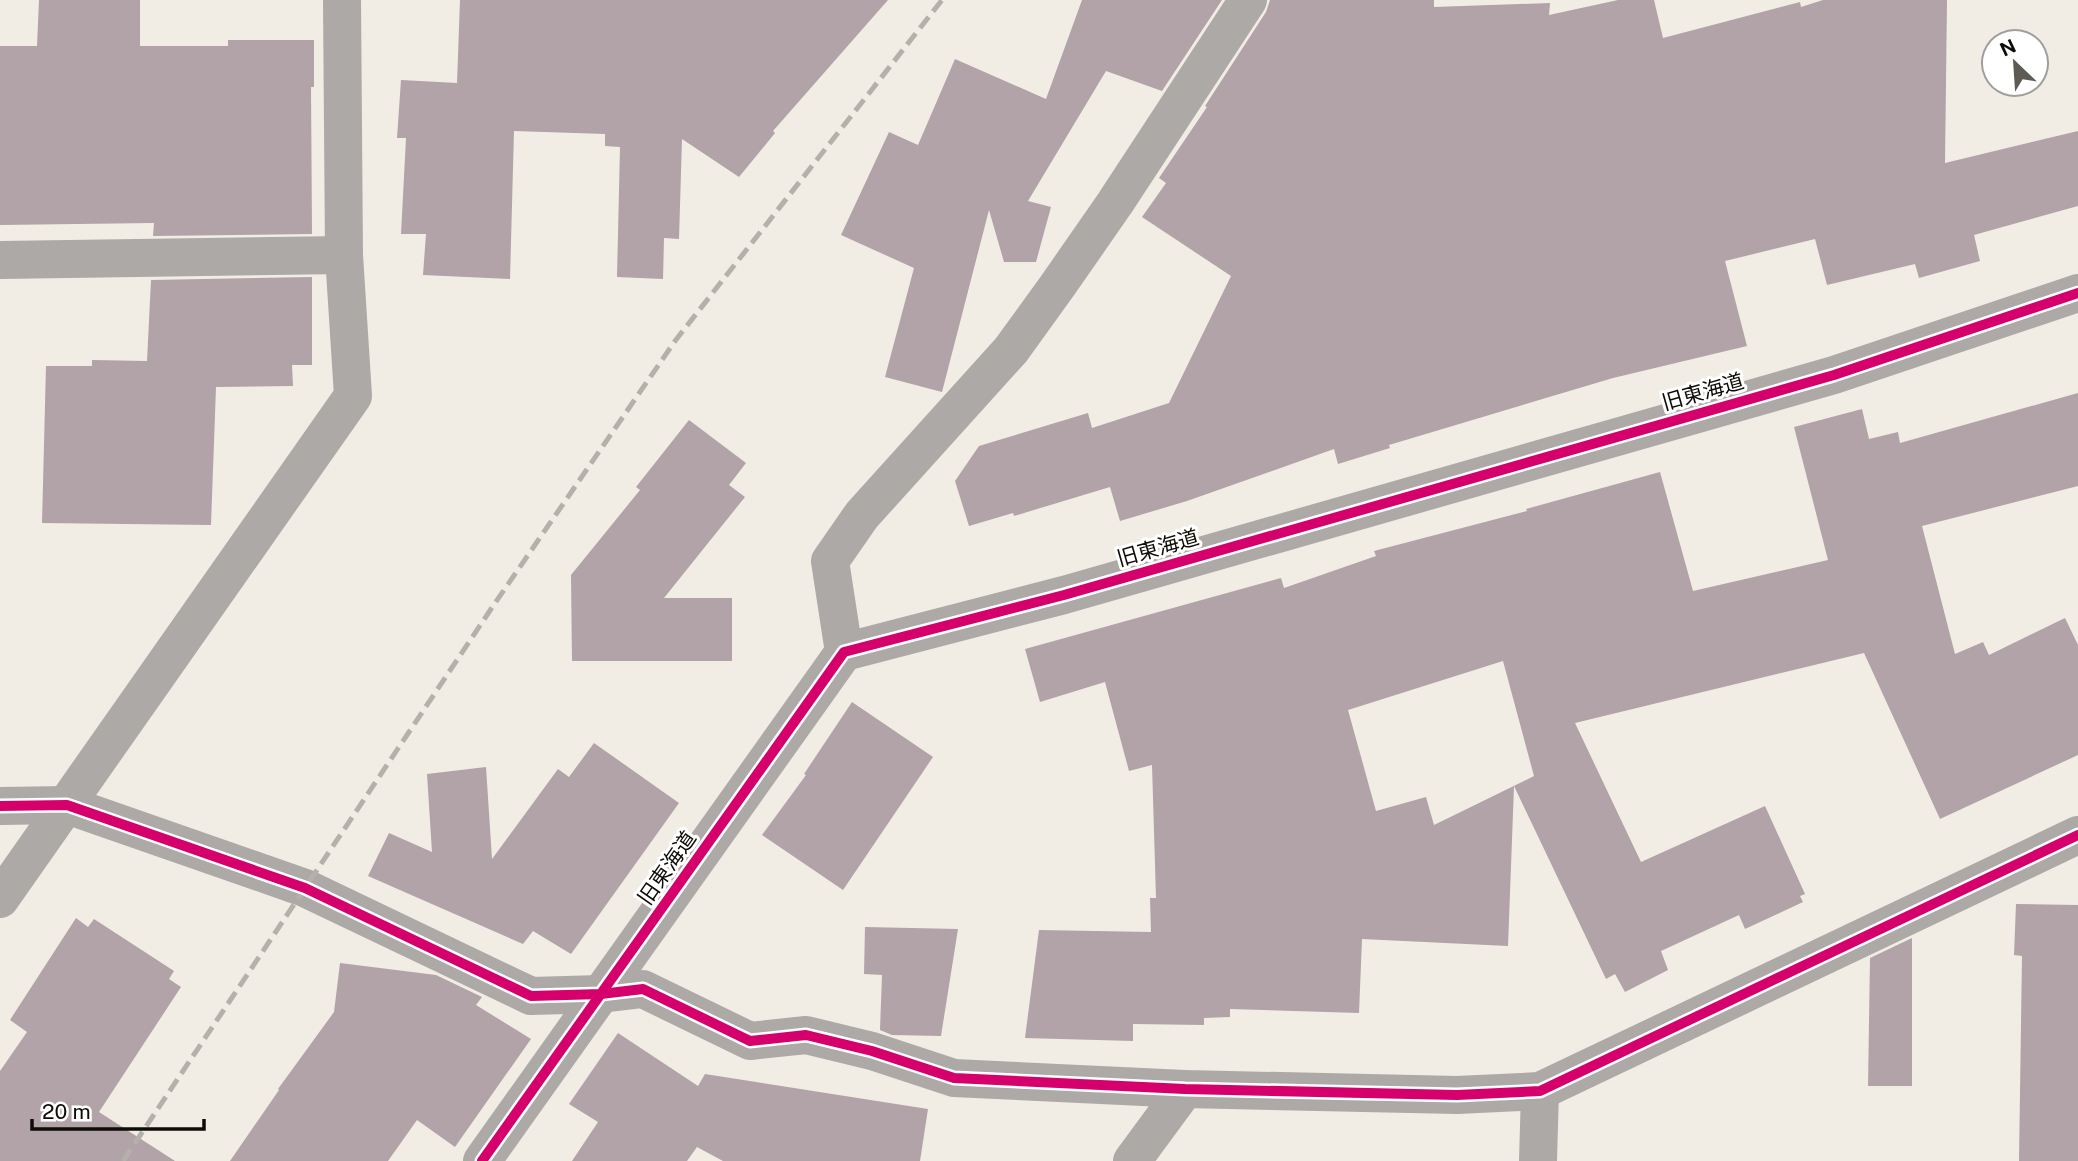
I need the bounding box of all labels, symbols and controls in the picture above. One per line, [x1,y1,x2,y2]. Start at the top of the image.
north arrow [1980,28,2050,98]
text: N [1996,34,2019,61]
street label: 旧東海道 [1659,368,1747,415]
street label: 旧東海道 [1114,524,1202,571]
street label: 旧東海道 [632,826,701,909]
scale bar [32,1088,203,1132]
text: 20 m [42,1099,91,1124]

